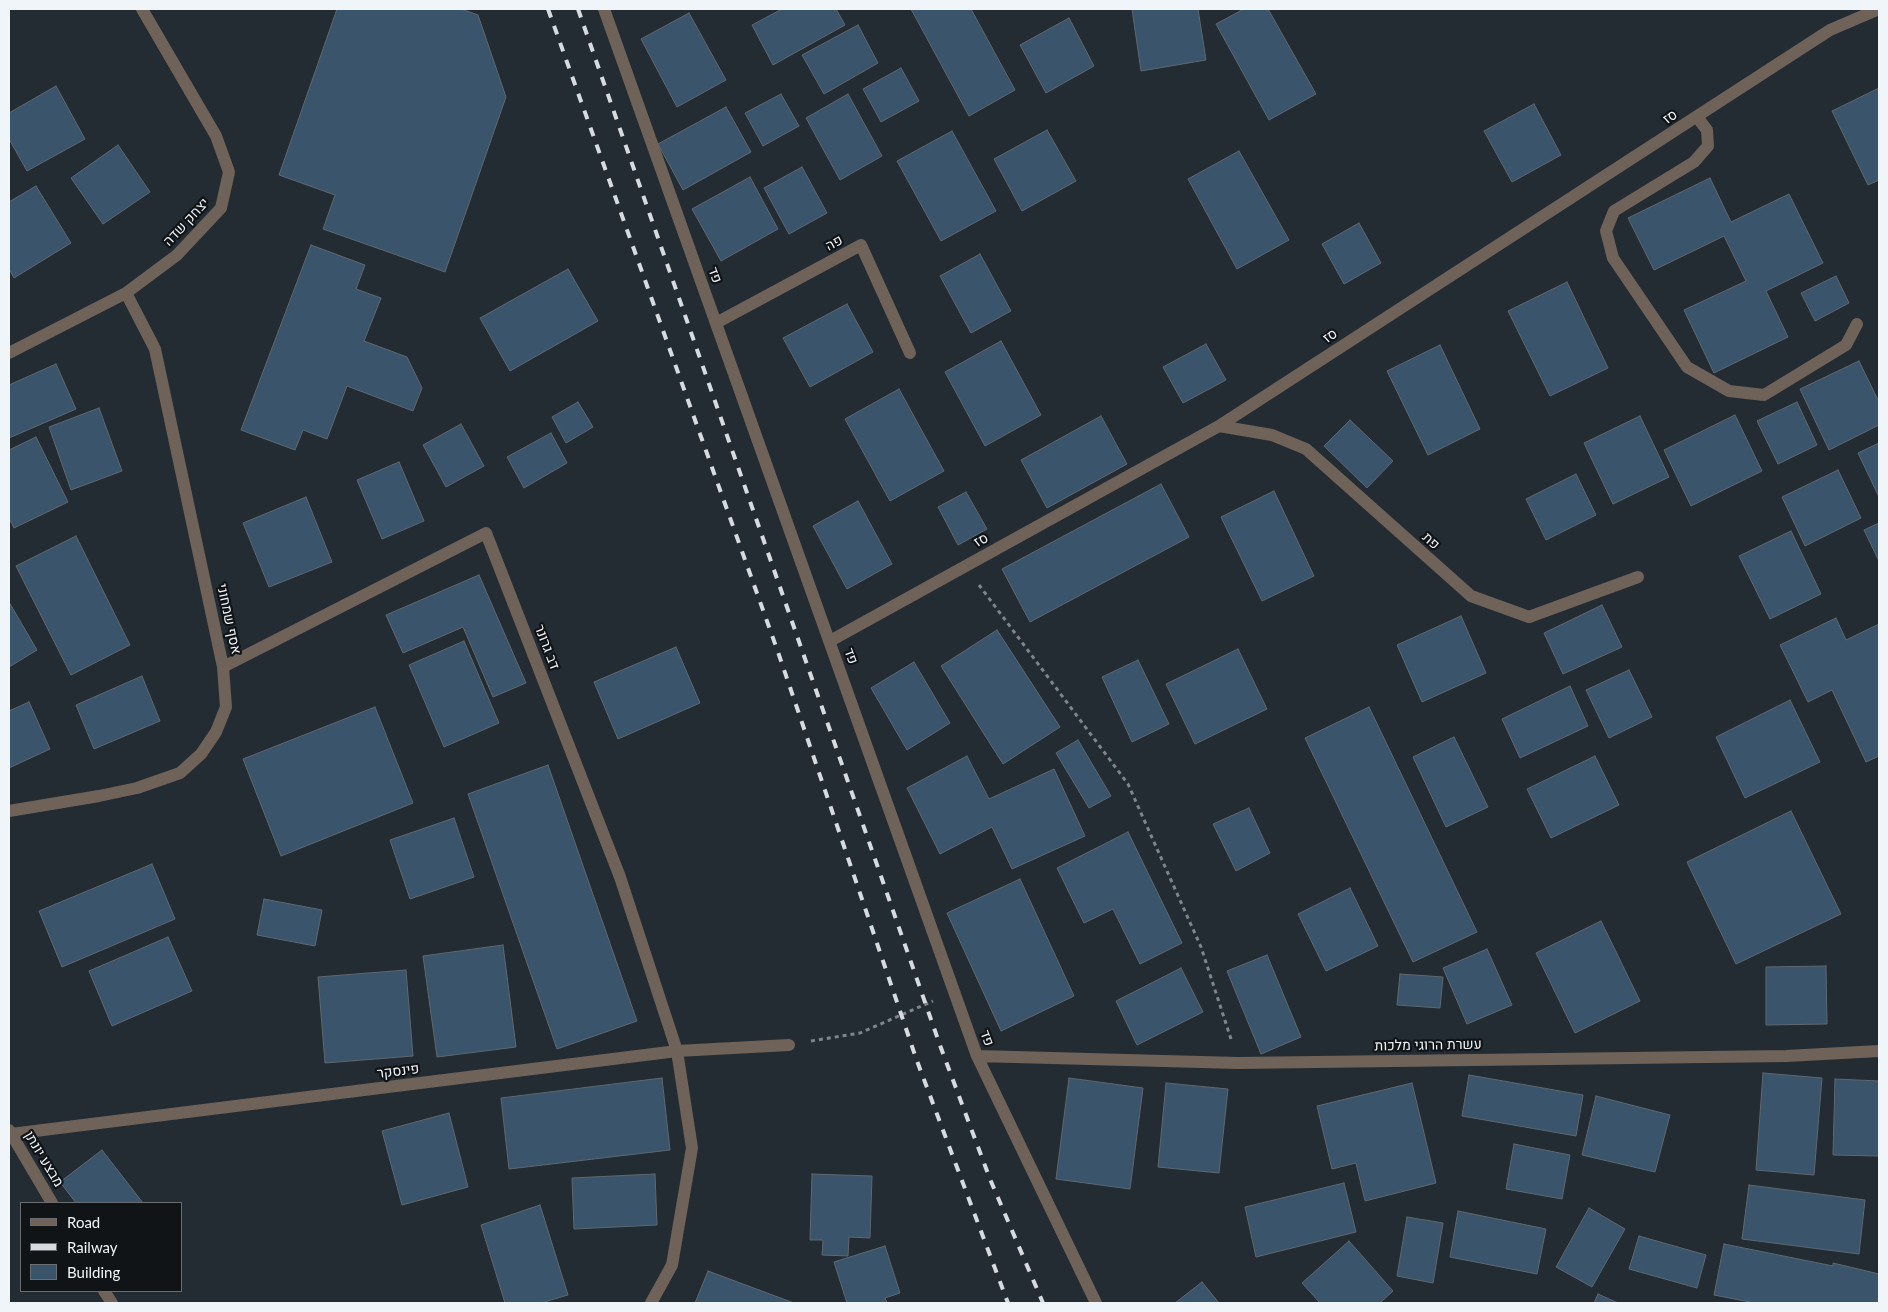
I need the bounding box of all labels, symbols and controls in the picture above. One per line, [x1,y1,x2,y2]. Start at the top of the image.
street label: סז [1660,106,1680,128]
street label: יצחק שדה [160,195,212,249]
street label: פה [823,232,845,254]
street label: פד [704,265,726,285]
street label: סז [1320,325,1340,347]
street label: סז [971,529,991,551]
street label: פת [1419,529,1443,553]
street label: אסף שמחוני [213,582,245,656]
street label: דב גרונר [531,622,563,672]
street label: פד [840,646,862,666]
street label: פד [976,1028,998,1048]
street label: עשרת הרוגי מלכות [1374,1036,1482,1054]
street label: פינסקר [376,1060,420,1082]
street label: מבצע יונתן [21,1128,67,1190]
legend [20,1202,182,1292]
text: Road [67,1213,100,1231]
text: Railway [67,1238,118,1256]
text: Building [67,1263,120,1281]

